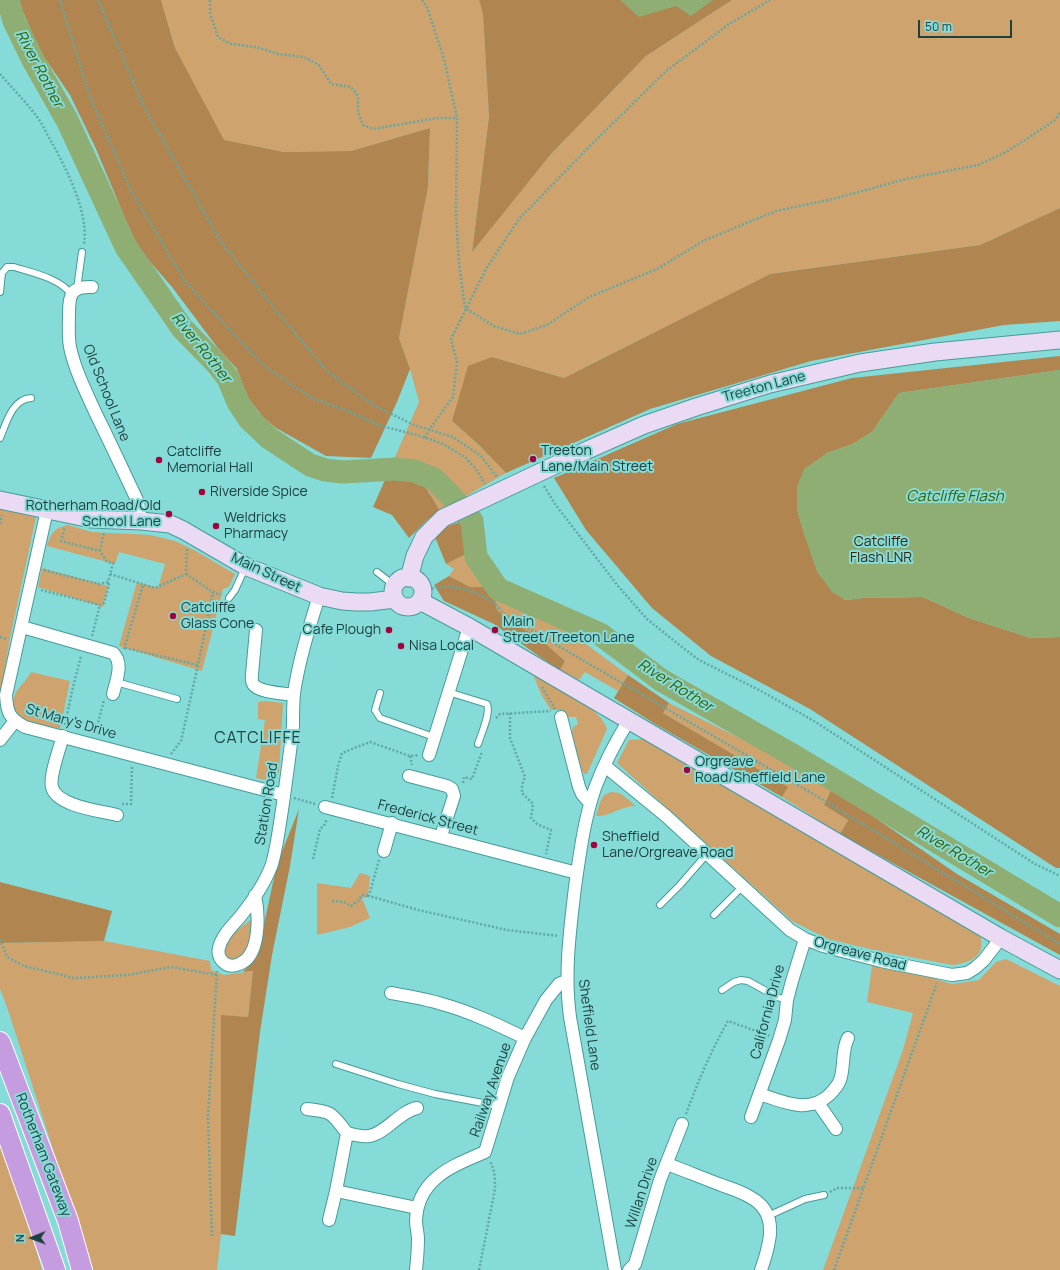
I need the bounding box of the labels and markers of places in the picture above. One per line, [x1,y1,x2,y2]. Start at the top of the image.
place label: Treeton Lane/Main Street [541,443,653,476]
place label: Catcliffe Memorial Hall [167,444,253,476]
marker: Treeton Lane/Main Street [528,454,538,464]
marker: Catcliffe Memorial Hall [154,455,164,465]
place label: Riverside Spice [210,484,308,500]
marker: Riverside Spice [197,487,207,497]
place label: Rotherham Road/Old School Lane [26,498,161,530]
marker: Rotherham Road/Old School Lane [164,509,174,519]
place label: Weldricks Pharmacy [224,510,288,542]
marker: Weldricks Pharmacy [211,521,221,531]
place label: Catcliffe Glass Cone [181,600,254,632]
marker: Catcliffe Glass Cone [168,611,178,621]
place label: Main Street/Treeton Lane [503,614,635,646]
place label: Cafe Plough [303,622,381,638]
marker: Cafe Plough [384,625,394,635]
marker: Main Street/Treeton Lane [490,625,500,635]
place label: Nisa Local [409,638,474,654]
marker: Nisa Local [396,641,406,651]
place label: Orgreave Road/Sheffield Lane [695,754,825,786]
marker: Orgreave Road/Sheffield Lane [682,765,692,775]
place label: Sheffield Lane/Orgreave Road [602,829,733,862]
marker: Sheffield Lane/Orgreave Road [589,840,599,850]

